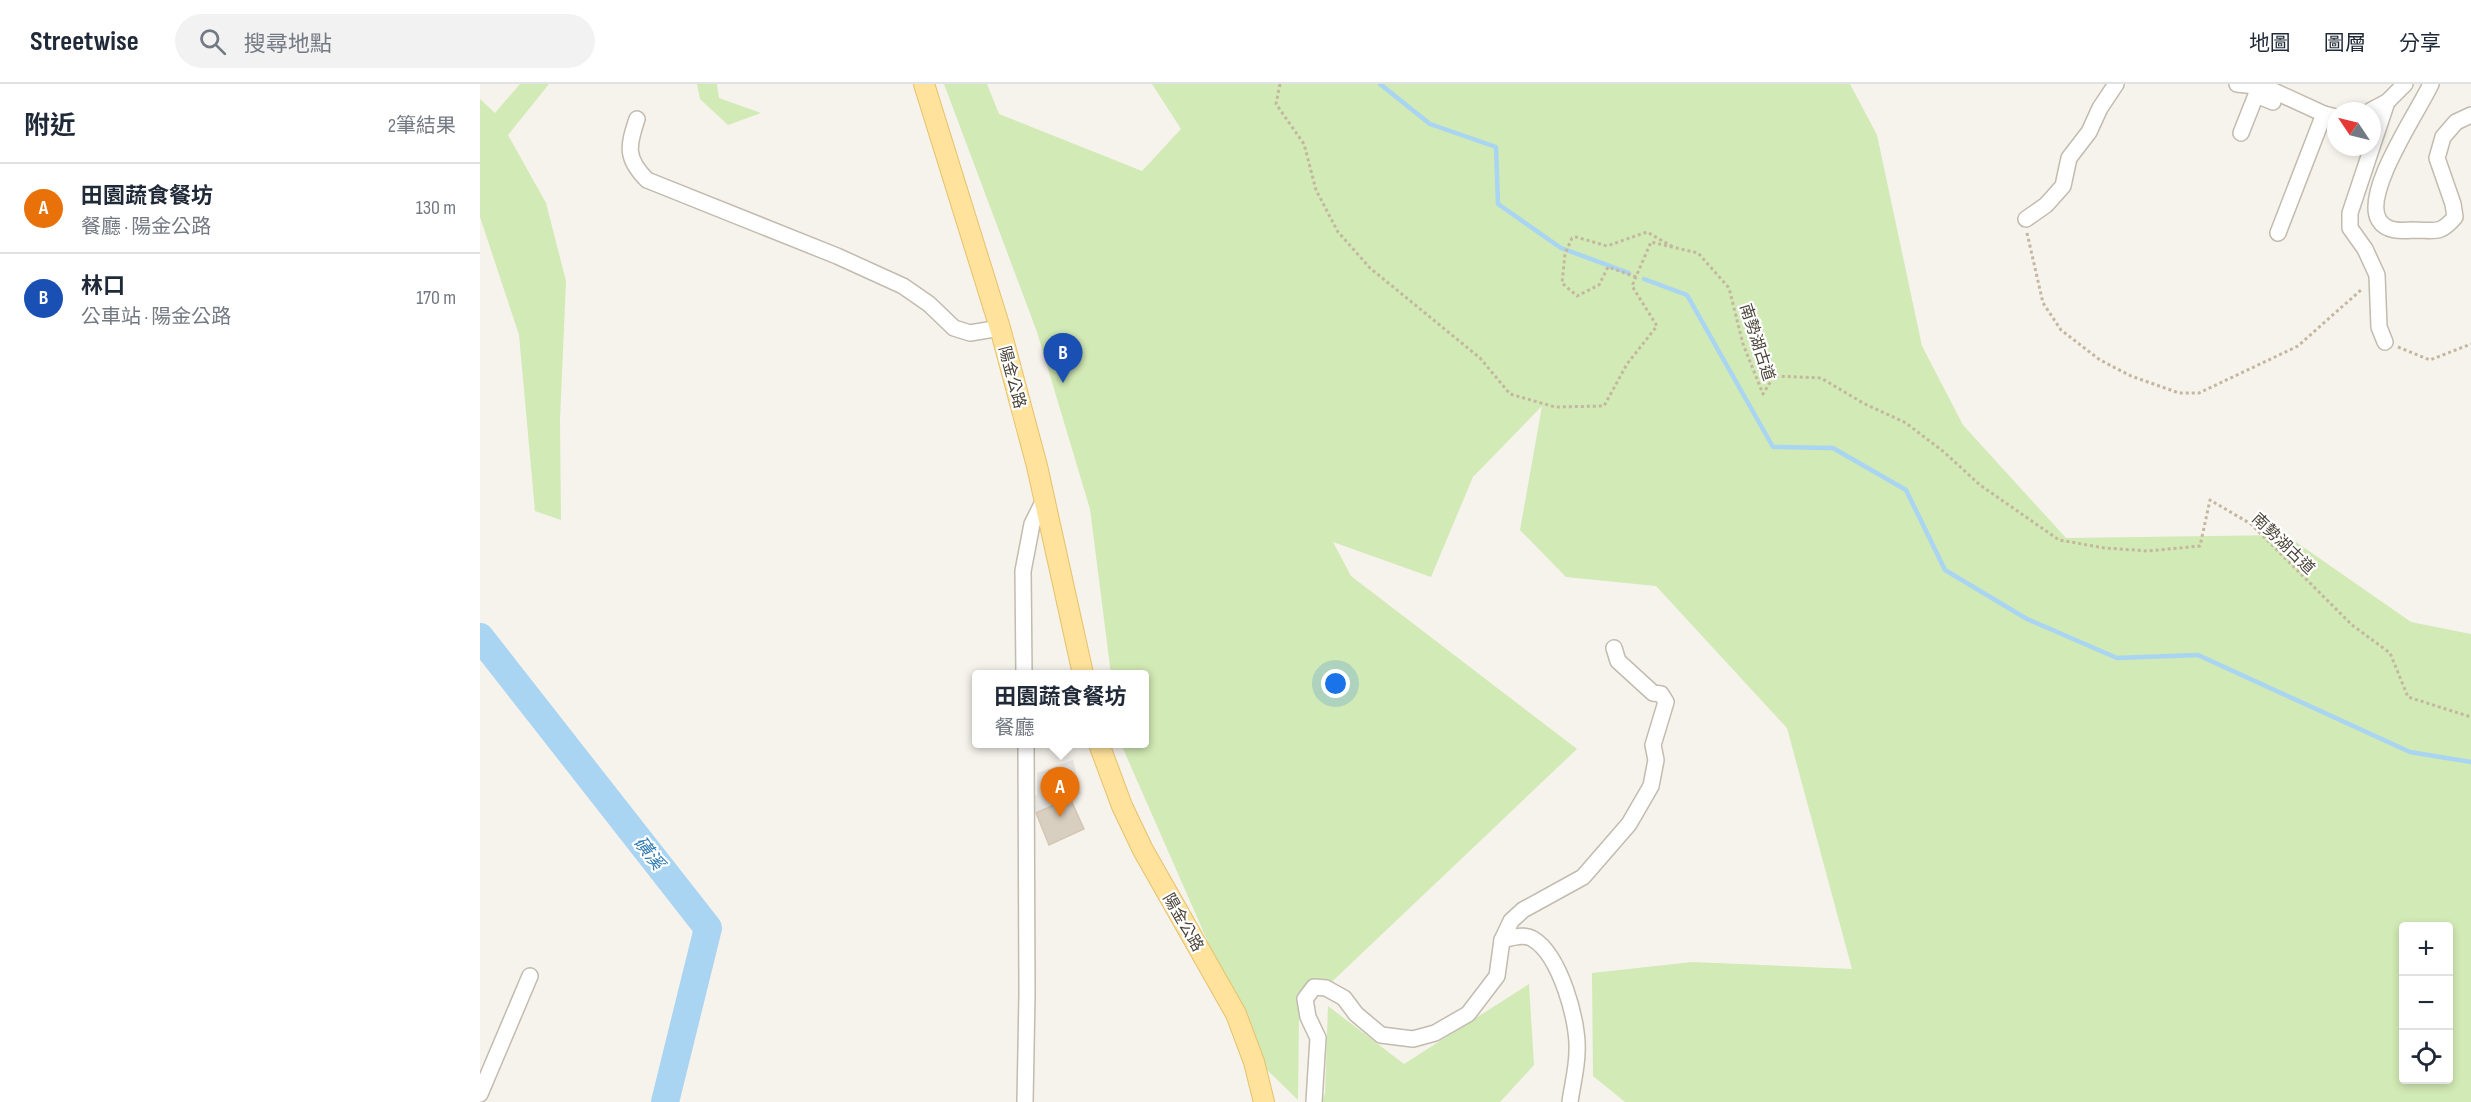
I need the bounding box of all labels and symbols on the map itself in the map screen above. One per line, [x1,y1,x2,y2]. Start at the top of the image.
north arrow [2327,102,2381,156]
street label: 南勢湖古道 [1735,301,1778,383]
pin: B [1044,334,1082,383]
street label: 陽金公路 [994,344,1029,411]
street label: 南勢湖古道 [2248,509,2318,579]
your location [1321,669,1350,698]
pin: A [1040,768,1080,817]
water label: 磺溪 [629,833,670,876]
street label: 陽金公路 [1158,890,1207,955]

